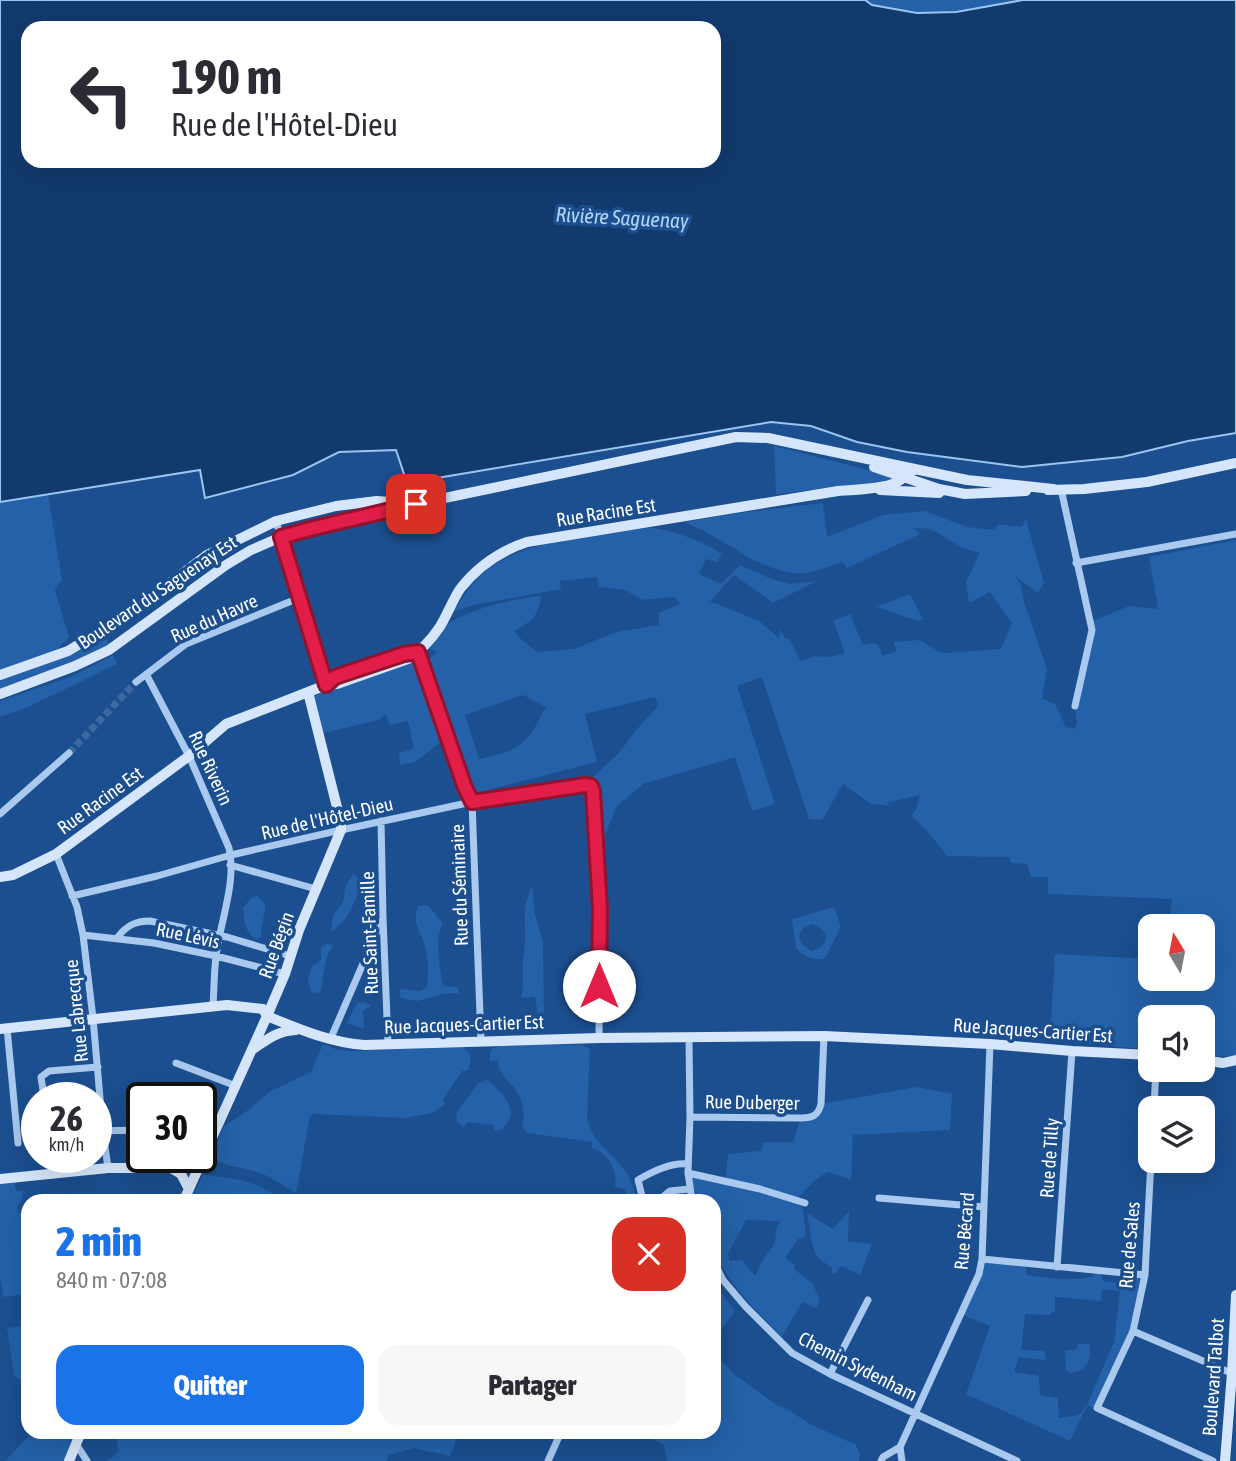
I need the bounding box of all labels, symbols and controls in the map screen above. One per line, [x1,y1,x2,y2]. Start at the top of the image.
text: 190 m [171,48,282,104]
icon: left [56,49,147,140]
text: Rue de l'Hôtel-Dieu [171,106,398,143]
water label: Rivière Saguenay [555,202,689,232]
pin [386,474,446,534]
icon: arrive [397,485,435,523]
street label: Rue Racine Est [555,493,657,531]
street label: Boulevard du Saguenay Est [74,531,240,653]
street label: Rue du Havre [167,589,261,647]
street label: Rue Riverin [184,727,238,809]
street label: Rue Racine Est [53,762,147,838]
street label: Rue de l'Hôtel-Dieu [259,792,395,844]
street label: Rue du Séminaire [446,824,472,946]
street label: Rue Saint-Famille [356,871,382,995]
street label: Rue Bégin [254,909,298,981]
north arrow [1138,914,1214,990]
map controls [1138,914,1215,1173]
street label: Rue Lévis [154,918,222,953]
position arrow [562,949,636,1023]
street label: Rue Labrecque [60,959,92,1063]
button: sound [1138,1005,1215,1082]
street label: Rue Jacques-Cartier Est [384,1010,544,1038]
street label: Rue Jacques-Cartier Est [952,1013,1114,1047]
speed limit sign: 30 [126,1082,217,1173]
street label: Rue Duberger [705,1090,800,1114]
button: layers [1138,1096,1215,1173]
text: 26 [50,1098,83,1138]
street label: Rue de Tilly [1035,1117,1063,1199]
text: km/h [49,1134,84,1155]
street label: Rue Bécard [950,1191,978,1271]
street label: Rue de Sales [1114,1200,1144,1289]
text: 2 min [56,1217,142,1265]
button: close [612,1217,686,1291]
text: 840 m · 07:08 [56,1267,167,1293]
street label: Boulevard Talbot [1198,1317,1228,1437]
street label: Chemin Sydenham [795,1327,921,1405]
button: Quitter [56,1345,364,1425]
button: Partager [378,1345,686,1425]

